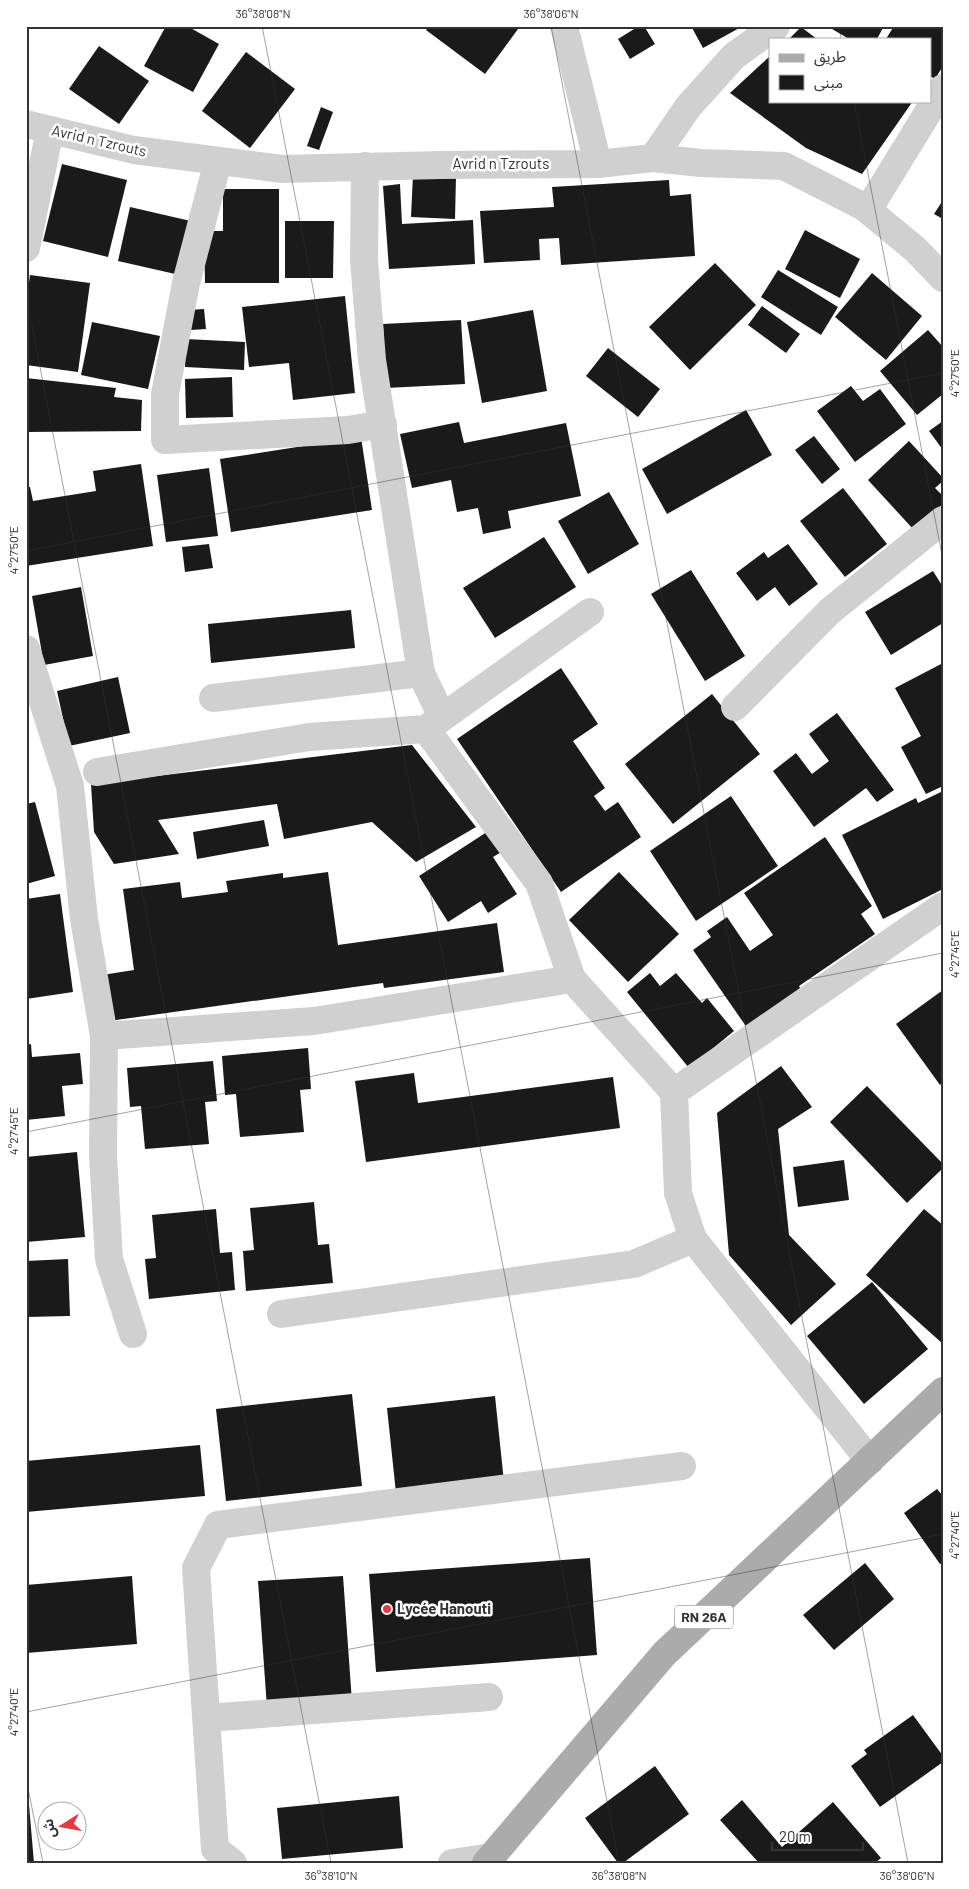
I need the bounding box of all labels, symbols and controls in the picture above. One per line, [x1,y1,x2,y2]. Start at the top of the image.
text: 36°38'08"N [235,6,291,20]
text: 36°38'06"N [523,6,579,20]
legend [769,38,932,102]
text: طريق [814,47,846,67]
text: مبنى [814,73,843,92]
street label: Avrid n Tzrouts [50,120,148,160]
street label: Avrid n Tzrouts [453,154,549,172]
text: 4°27'50"E [947,349,961,397]
text: 4°27'50"E [6,526,20,574]
text: 4°27'45"E [947,930,961,978]
text: 4°27'45"E [6,1107,20,1155]
text: 4°27'40"E [947,1511,961,1559]
place label: Lycée Hanouti [397,1599,491,1617]
marker: Lycée Hanouti [381,1603,393,1615]
road number: RN 26A [675,1605,733,1628]
text: 4°27'40"E [6,1688,20,1736]
north arrow [38,1802,88,1852]
text: ش [39,1818,59,1840]
scale bar [772,1819,863,1851]
text: 20 m [779,1827,811,1845]
text: 36°38'10"N [304,1868,358,1882]
text: 36°38'08"N [591,1868,647,1882]
text: 36°38'06"N [879,1868,935,1882]

